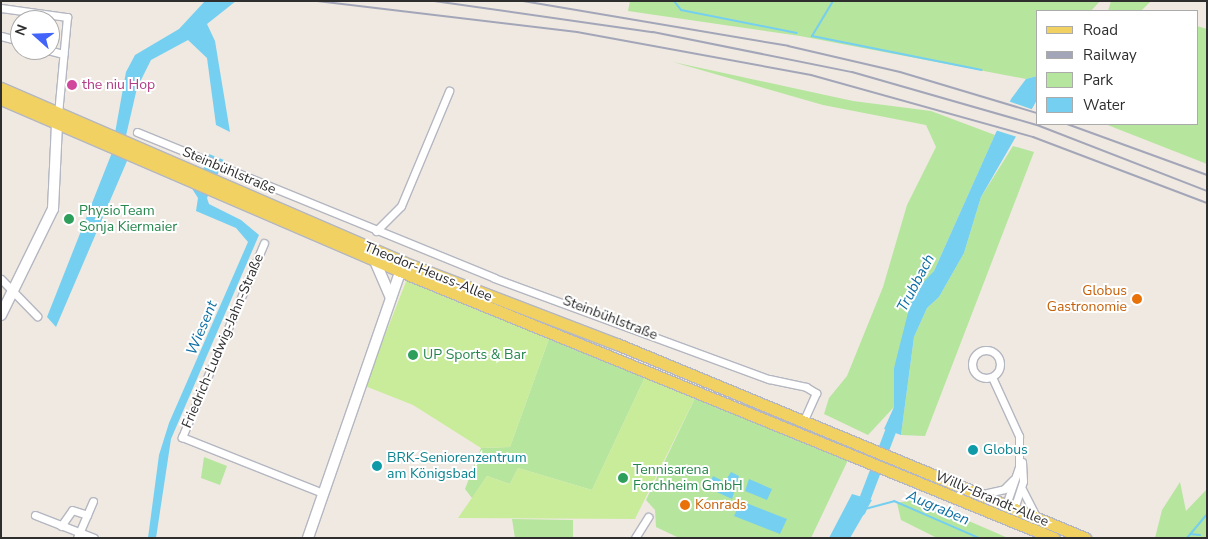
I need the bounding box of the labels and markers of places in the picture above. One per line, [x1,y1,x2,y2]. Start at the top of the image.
place label: the niu Hop [82,77,155,93]
marker: the niu Hop [66,79,78,91]
place label: PhysioTeam Sonja Kiermaier [79,203,177,236]
marker: PhysioTeam Sonja Kiermaier [63,213,75,225]
place label: Globus Gastronomie [1047,283,1127,316]
marker: Globus Gastronomie [1131,293,1143,305]
place label: UP Sports & Bar [423,347,526,363]
marker: UP Sports & Bar [407,349,419,361]
place label: Globus [983,442,1028,458]
marker: Globus [967,444,979,456]
place label: BRK-Seniorenzentrum am Königsbad [387,450,527,482]
marker: BRK-Seniorenzentrum am Königsbad [371,460,383,472]
place label: Tennisarena Forchheim GmbH [633,462,743,494]
marker: Tennisarena Forchheim GmbH [617,472,629,484]
place label: Konrads [695,497,747,513]
marker: Konrads [679,499,691,511]

